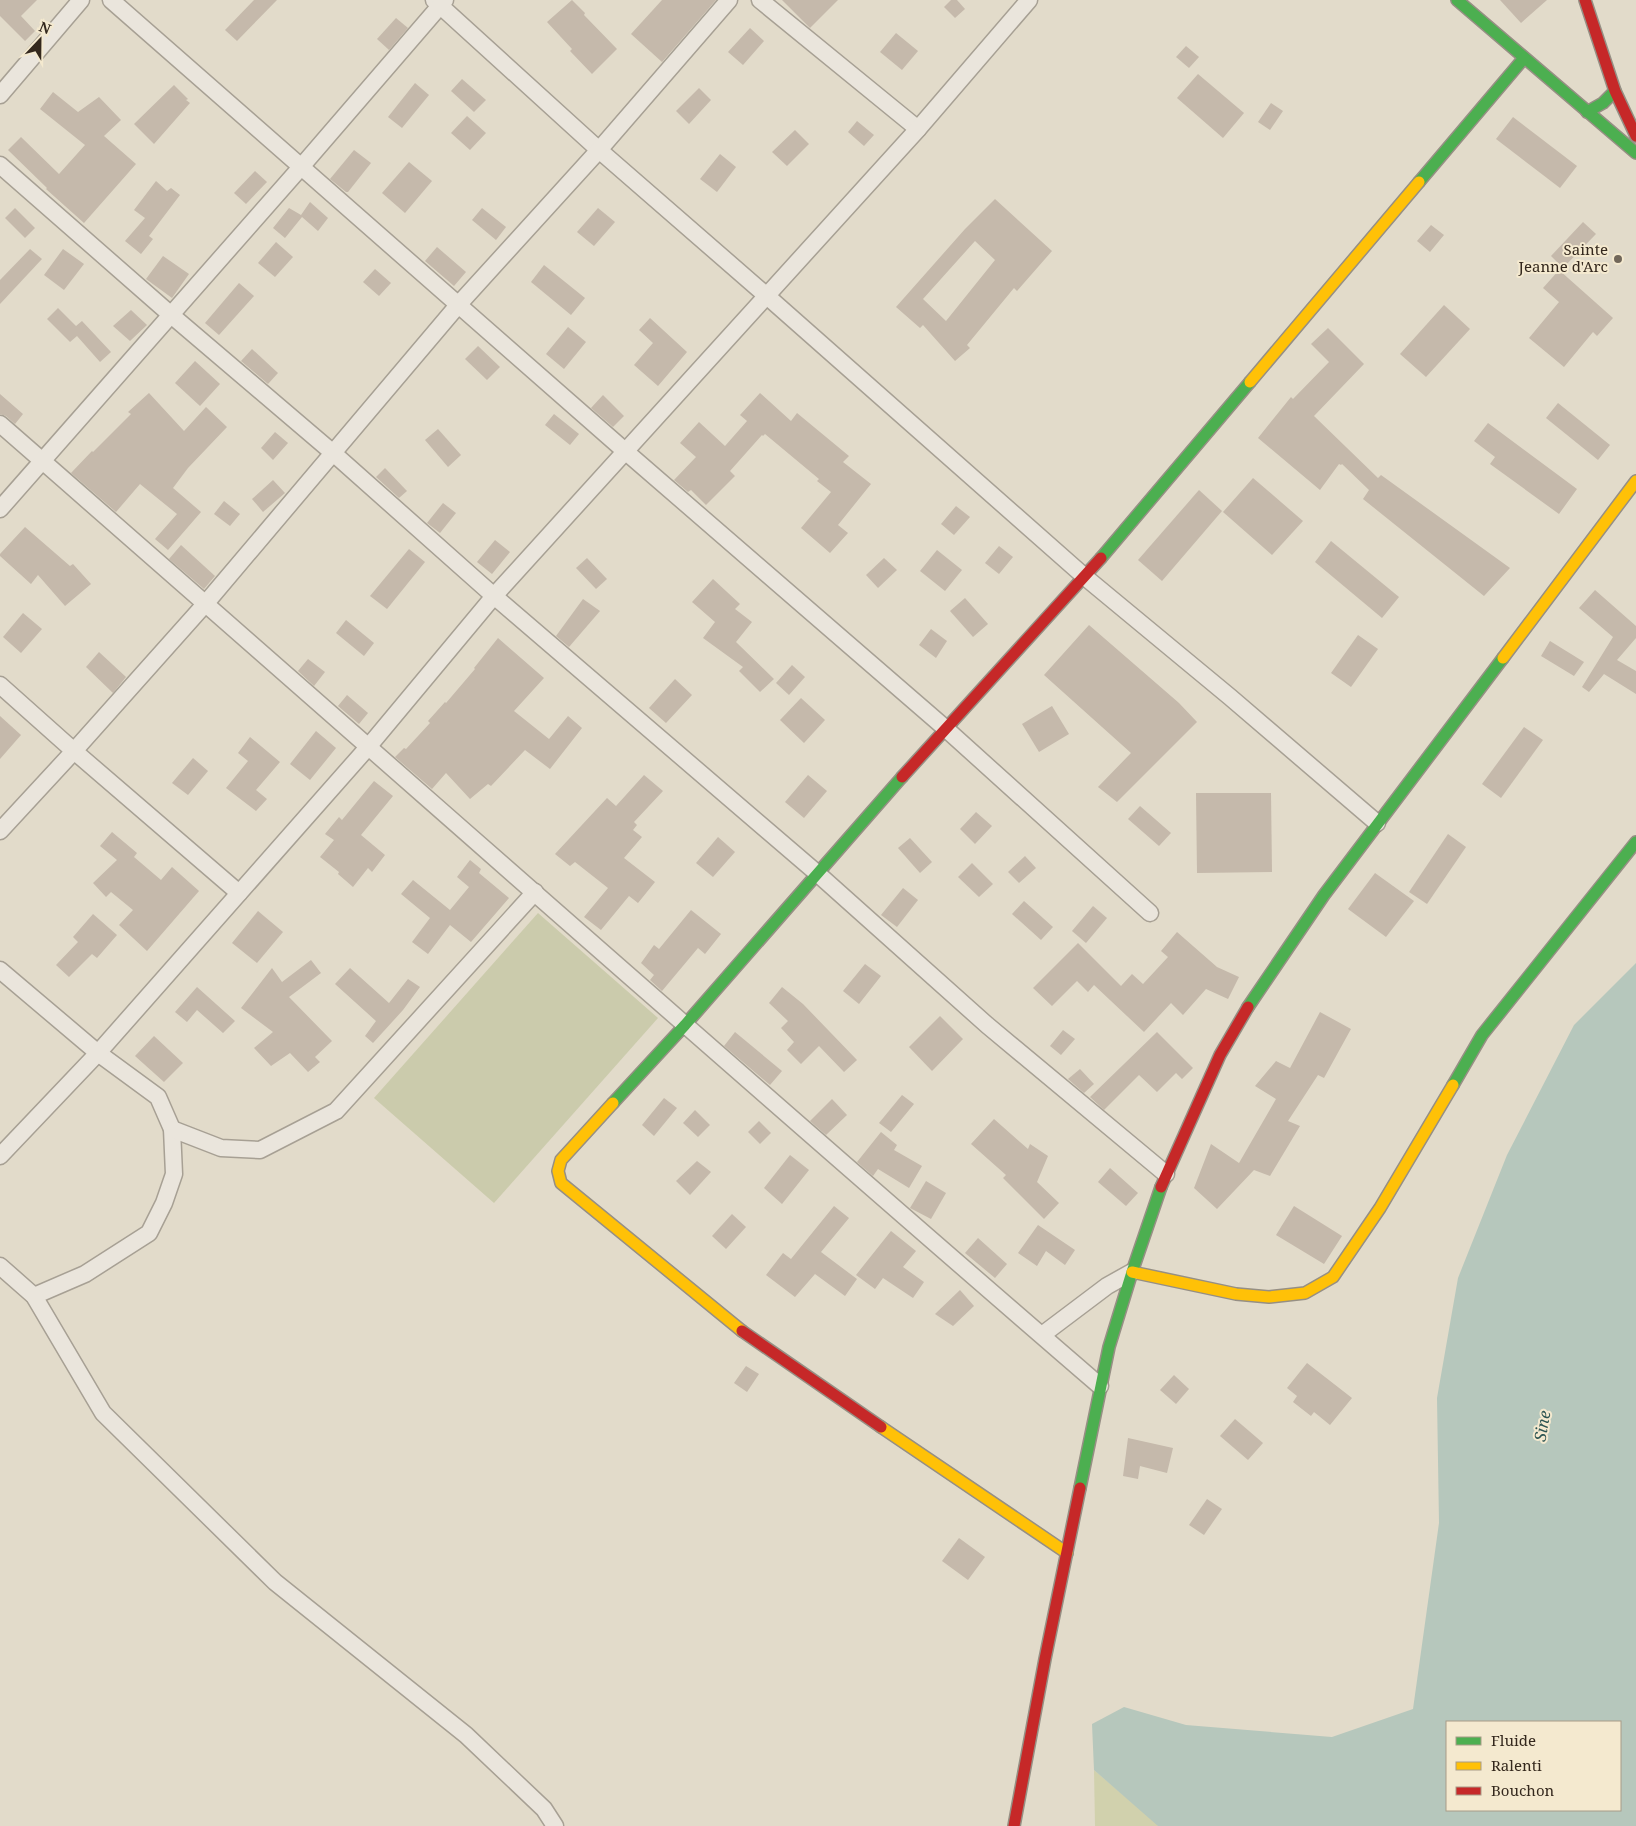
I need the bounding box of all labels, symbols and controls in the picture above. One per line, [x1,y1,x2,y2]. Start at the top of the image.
north arrow [15,15,65,65]
text: N [36,17,54,38]
place label: Sainte Jeanne d'Arc [1518,239,1608,276]
marker: Sainte Jeanne d'Arc [1612,253,1624,265]
water label: Sine [1528,1409,1556,1443]
legend [1446,1721,1621,1811]
text: Fluide [1491,1730,1536,1750]
text: Ralenti [1491,1755,1542,1775]
text: Bouchon [1491,1780,1555,1800]

